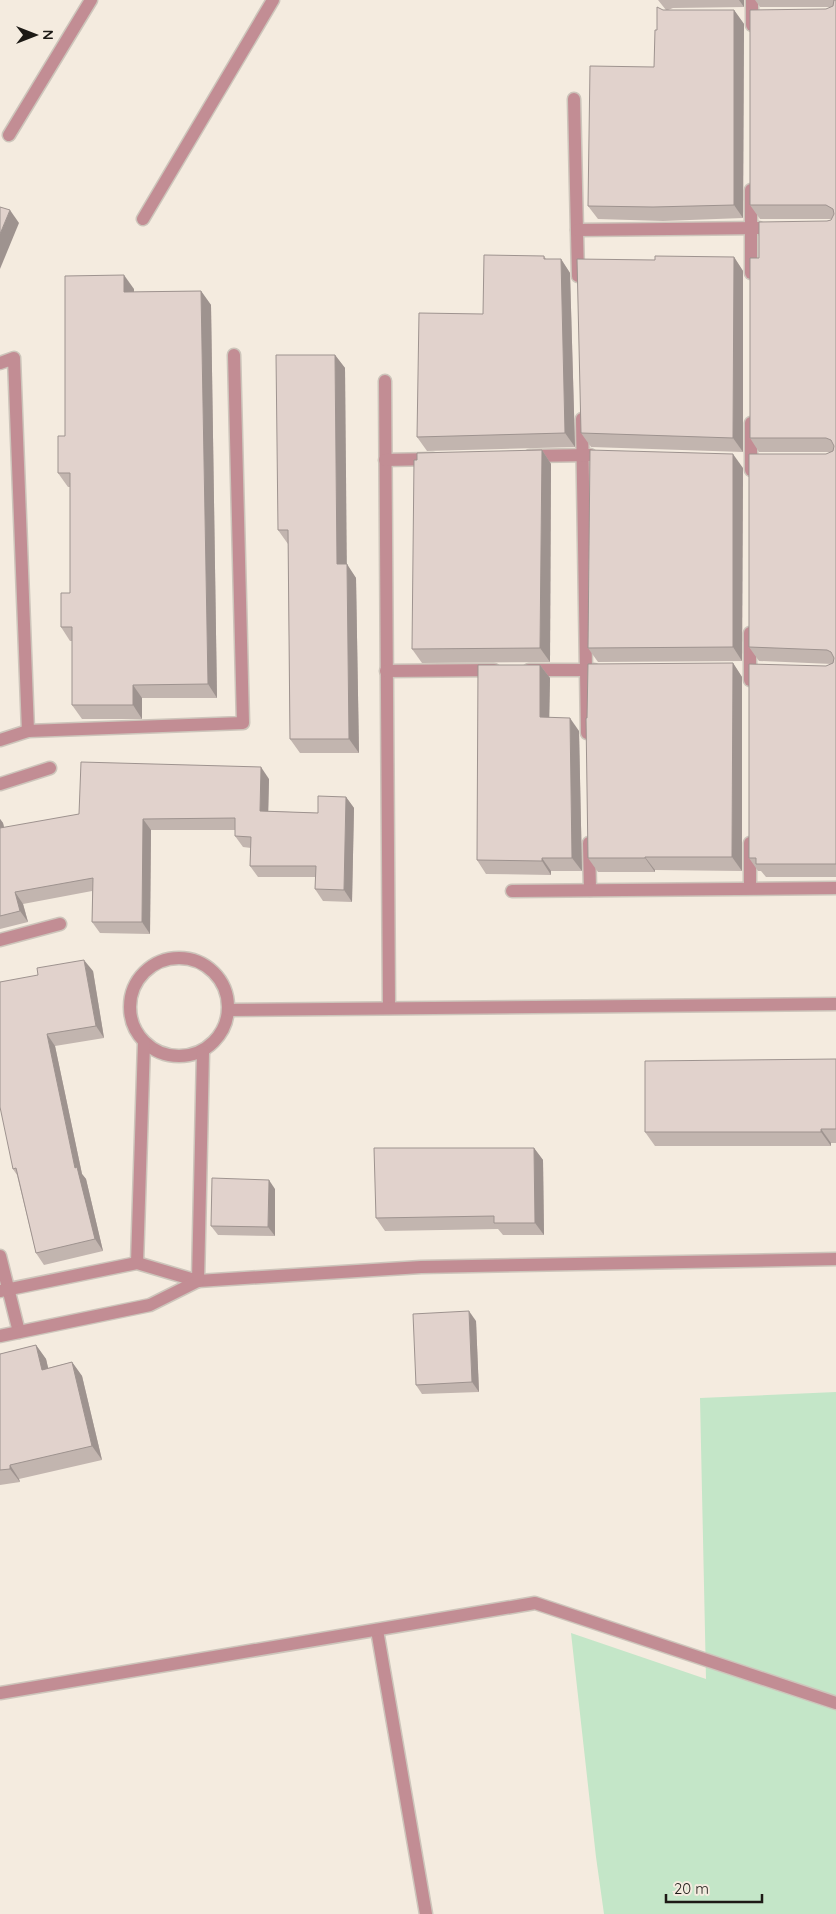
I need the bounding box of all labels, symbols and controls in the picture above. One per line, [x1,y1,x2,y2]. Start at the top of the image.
north arrow [10,10,60,60]
text: N [39,30,57,40]
scale bar [666,1872,762,1904]
text: 20 m [674,1879,709,1898]

